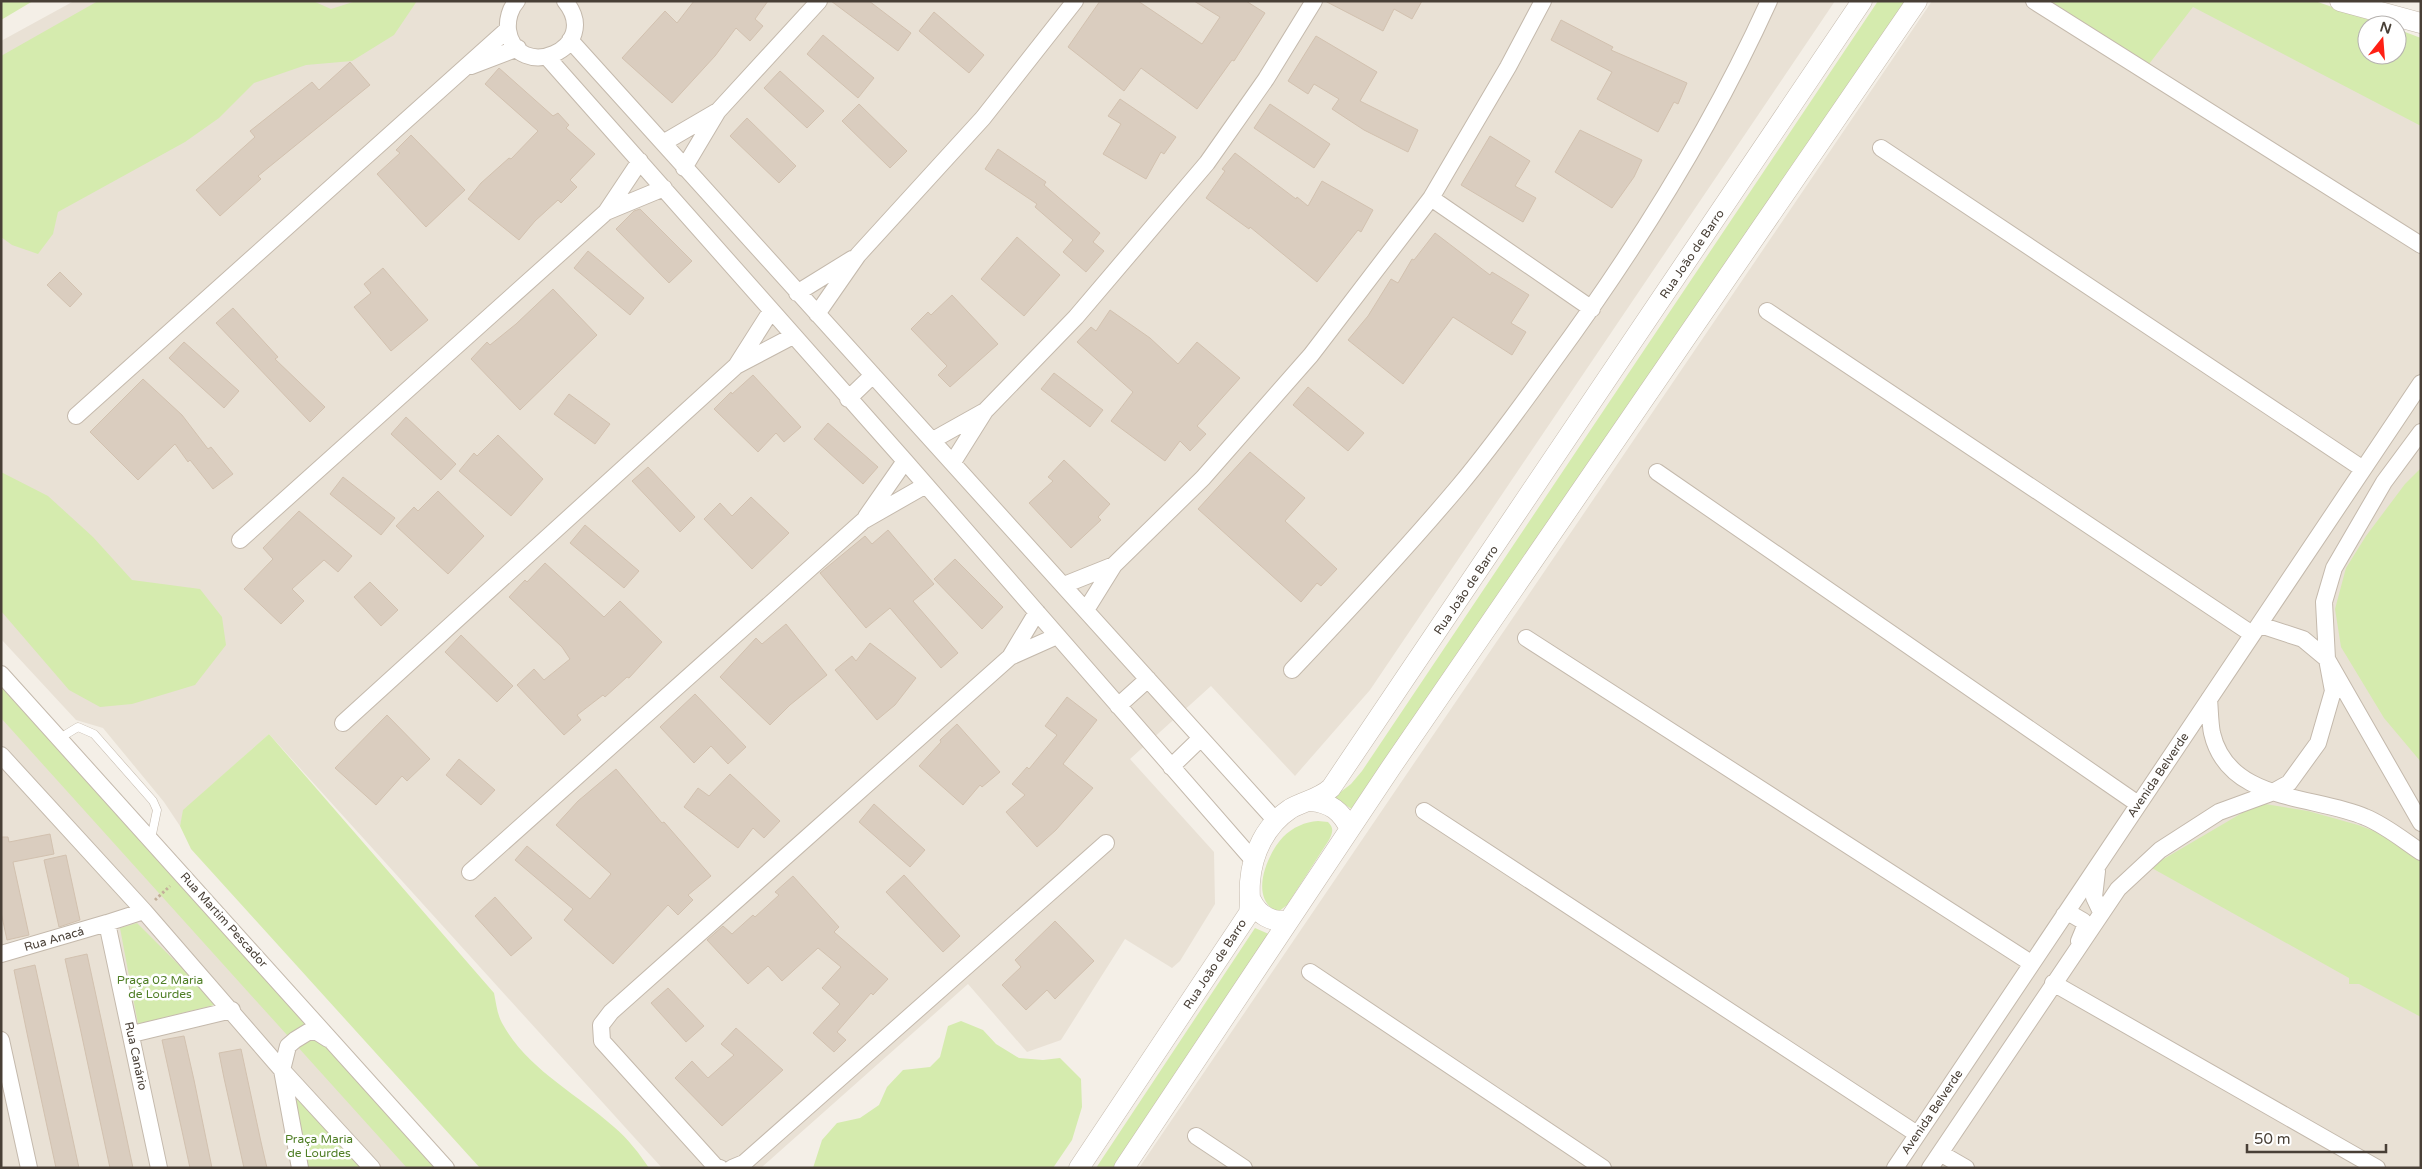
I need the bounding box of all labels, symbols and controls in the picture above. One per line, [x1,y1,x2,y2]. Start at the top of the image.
north arrow [2357,15,2407,65]
text: N [2378,18,2394,38]
street label: Rua João de Barro [1657,207,1727,301]
street label: Rua João de Barro [1431,543,1501,637]
street label: Avenida Belverde [2124,730,2192,820]
street label: Rua Martim Pescador [178,869,271,971]
street label: Rua João de Barro [1181,916,1249,1012]
street label: Rua Anacá [22,924,86,954]
park label: Praça 02 Maria de Lourdes [117,973,203,1001]
street label: Rua Canário [122,1020,150,1092]
street label: Avenida Belverde [1898,1067,1966,1157]
scale bar [2247,1122,2386,1154]
text: 50 m [2254,1130,2291,1148]
park label: Praça Maria de Lourdes [285,1132,353,1160]

